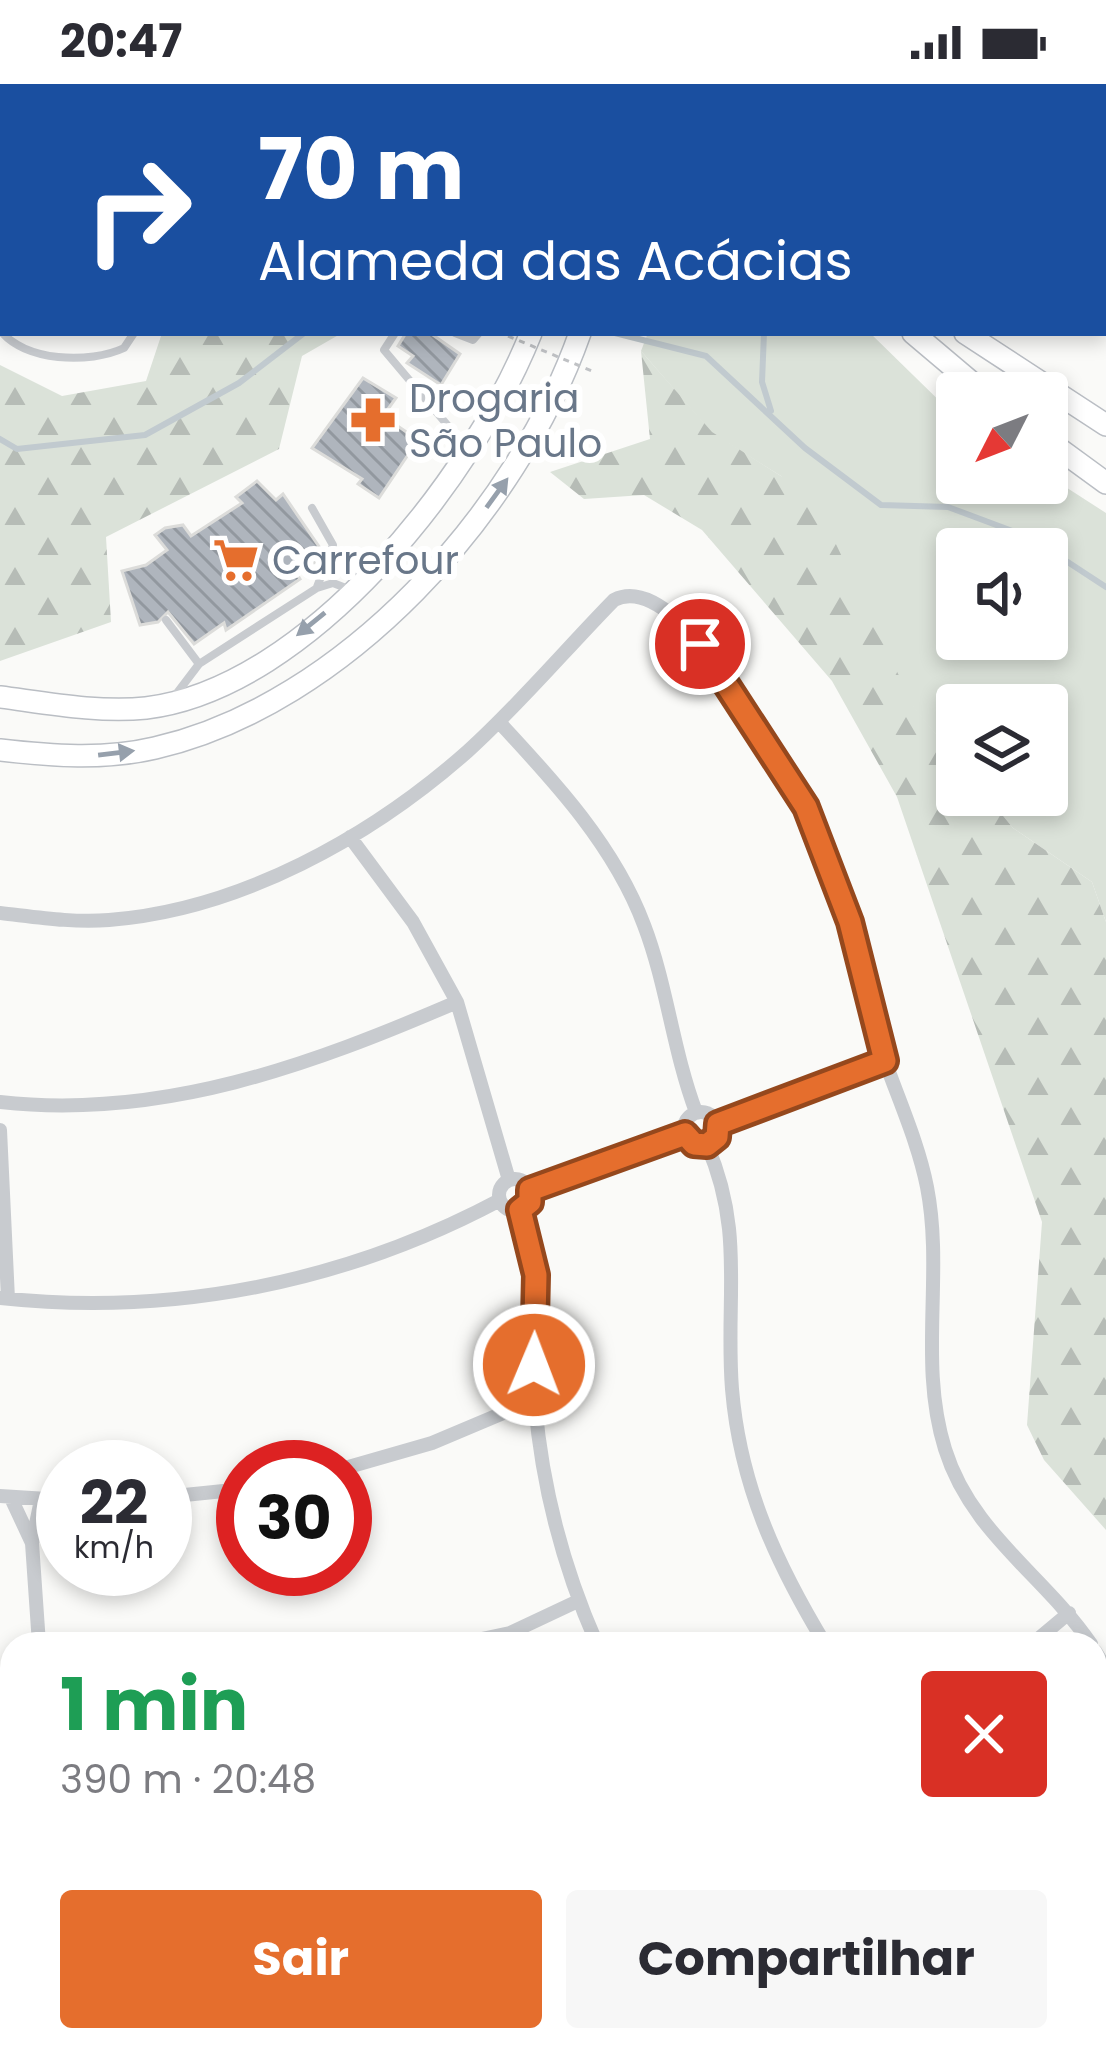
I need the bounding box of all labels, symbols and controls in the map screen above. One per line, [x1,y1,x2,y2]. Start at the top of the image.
text: 20:47 [60,10,182,73]
text: 70 m [258,111,464,228]
icon: right [60,132,216,288]
text: Alameda das Acácias [258,223,853,299]
place label: Drogaria São Paulo [409,371,602,471]
north arrow [936,372,1068,504]
map controls [936,372,1068,816]
pharmacy icon: Drogaria São Paulo [348,395,398,445]
one-way arrow [485,477,508,509]
button: sound [936,528,1068,660]
place label: Carrefour [272,533,459,588]
supermarket icon: Carrefour [211,535,261,585]
pin [649,593,751,695]
one-way arrow [296,611,327,636]
icon: arrive [667,611,733,677]
button: layers [936,684,1068,816]
one-way arrow [98,744,136,763]
position arrow [471,1302,597,1428]
speed limit sign: 30 [216,1440,372,1596]
text: 22 [80,1461,148,1545]
text: km/h [74,1526,154,1569]
text: 1 min [60,1654,248,1755]
button: close [921,1671,1047,1797]
text: 390 m · 20:48 [60,1752,316,1807]
button: Sair [60,1890,542,2028]
button: Compartilhar [566,1890,1047,2028]

